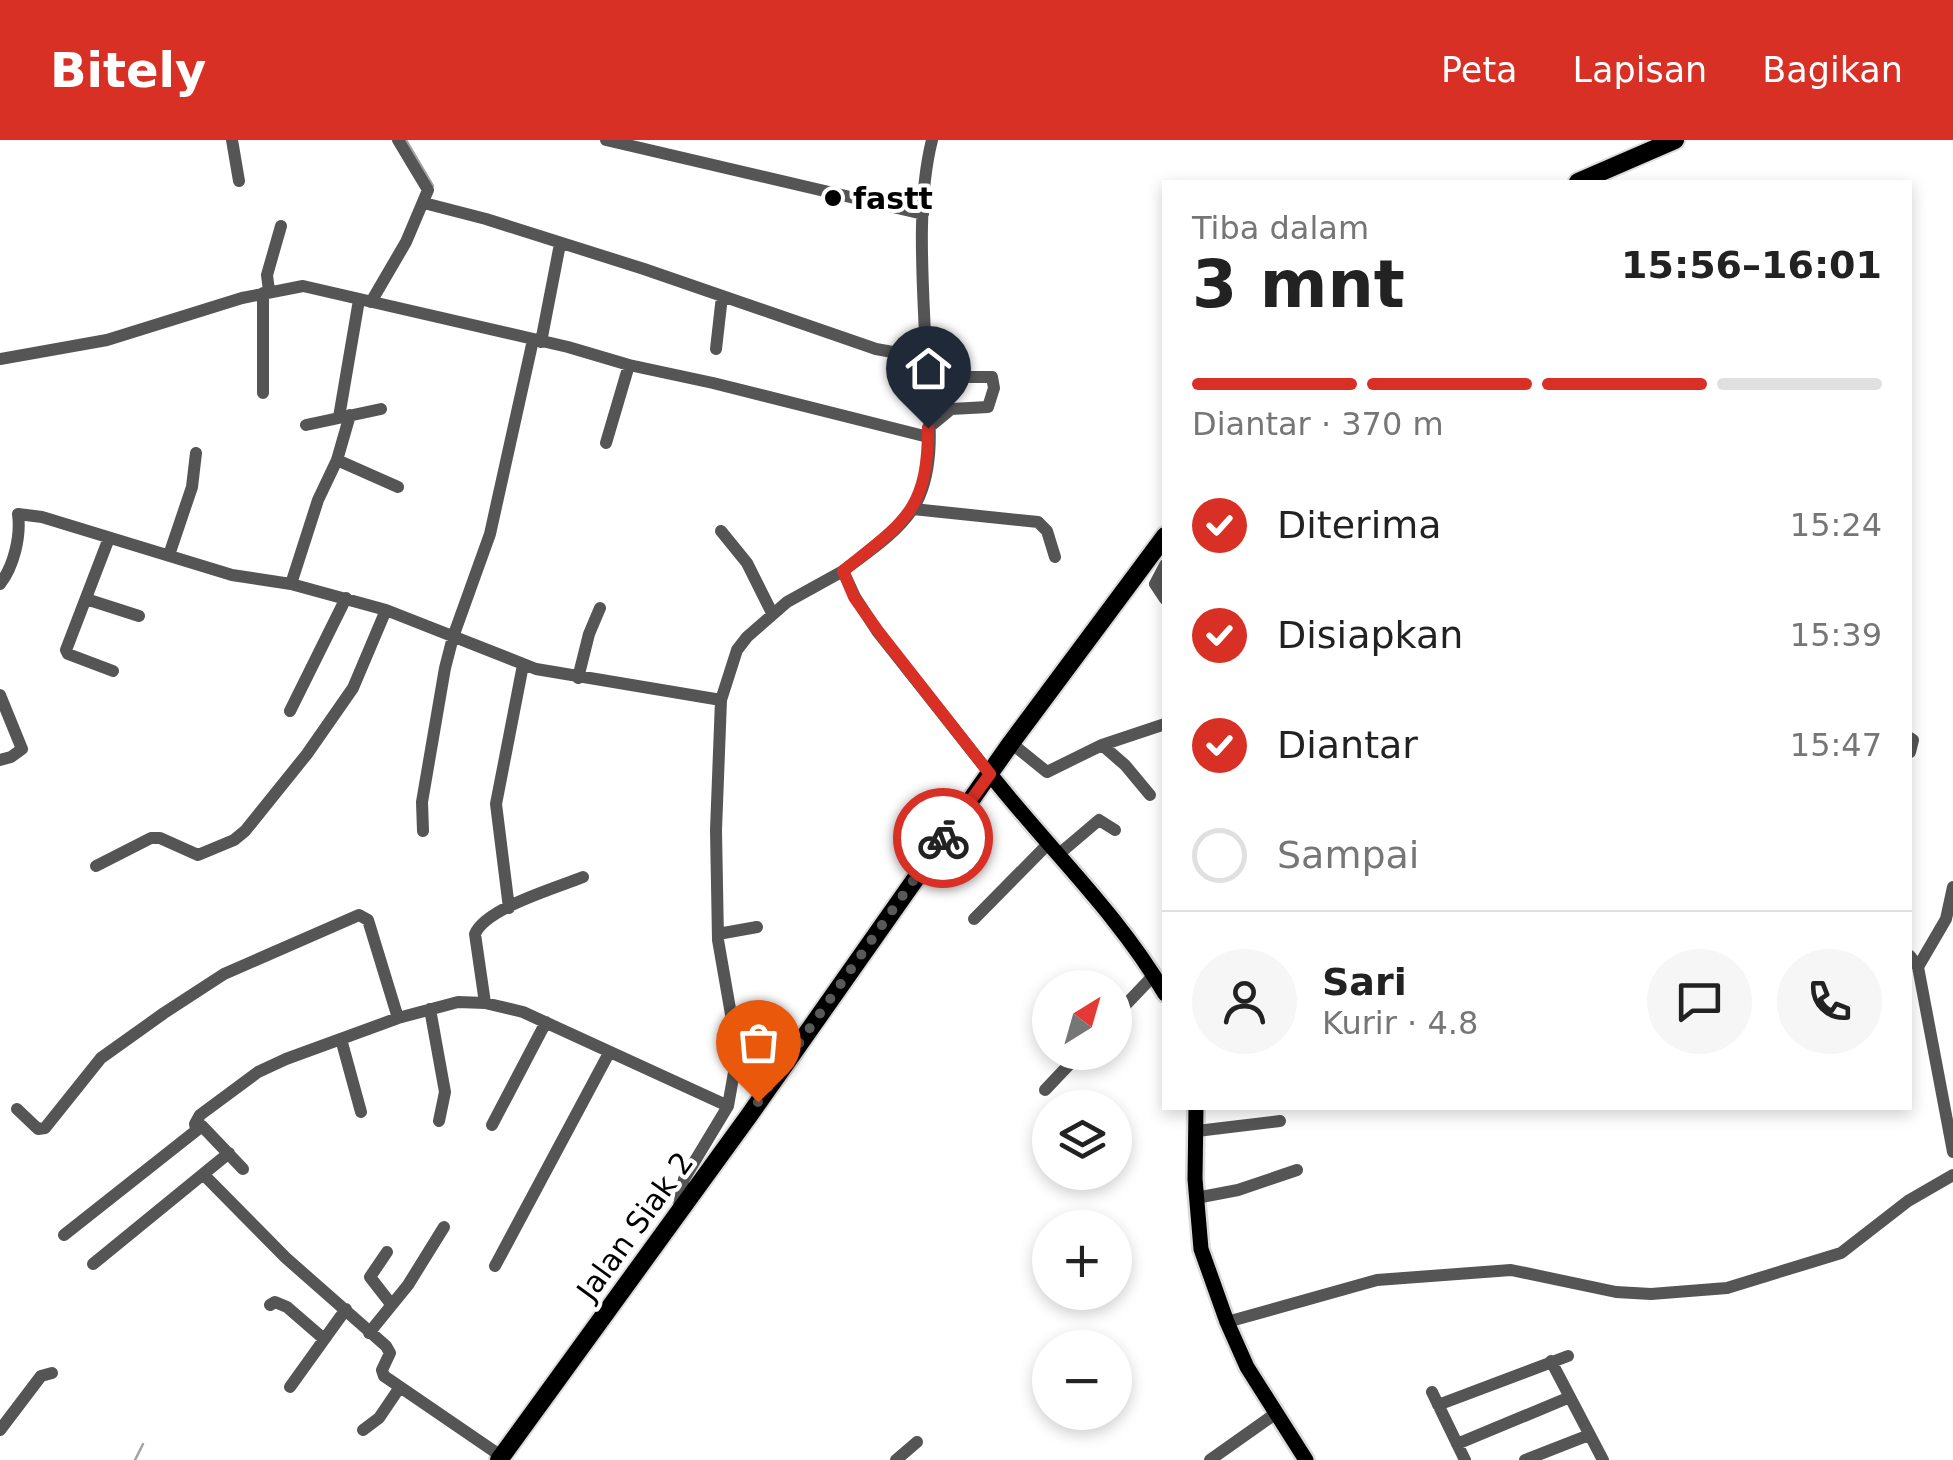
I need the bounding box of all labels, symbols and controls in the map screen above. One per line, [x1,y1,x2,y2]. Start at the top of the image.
text: Bitely [50,42,206,98]
text: Peta [1441,50,1518,90]
text: Lapisan [1573,50,1707,90]
text: Bagikan [1762,50,1903,90]
place label: fastt [853,181,933,216]
marker: fastt [822,187,844,209]
text: Tiba dalam [1192,209,1369,247]
text: 15:56–16:01 [1621,243,1882,287]
text: 3 mnt [1192,247,1405,322]
pin [886,326,971,429]
icon: home [901,341,956,396]
text: Diantar · 370 m [1192,405,1444,443]
icon: check [1192,498,1247,553]
text: Diterima [1277,503,1442,547]
text: 15:24 [1790,506,1882,544]
icon: check [1192,608,1247,663]
text: Disiapkan [1277,613,1463,657]
text: 15:39 [1790,616,1882,654]
icon: check [1192,718,1247,773]
text: Diantar [1277,723,1418,767]
text: 15:47 [1790,726,1882,764]
courier [893,788,993,888]
icon: bike [916,811,971,866]
text: Sampai [1277,833,1419,877]
button: person [1192,949,1297,1054]
button: chat [1647,949,1752,1054]
button: phone [1777,949,1882,1054]
text: Sari [1322,960,1407,1004]
north arrow [1032,970,1132,1070]
map controls [1032,970,1132,1430]
pin [716,1000,801,1103]
text: Kurir · 4.8 [1322,1004,1478,1042]
icon: bag [731,1015,786,1070]
button: layers [1032,1090,1132,1190]
street label: Jalan Siak 2 [568,1145,700,1308]
button: + [1032,1210,1132,1310]
button: − [1032,1330,1132,1430]

